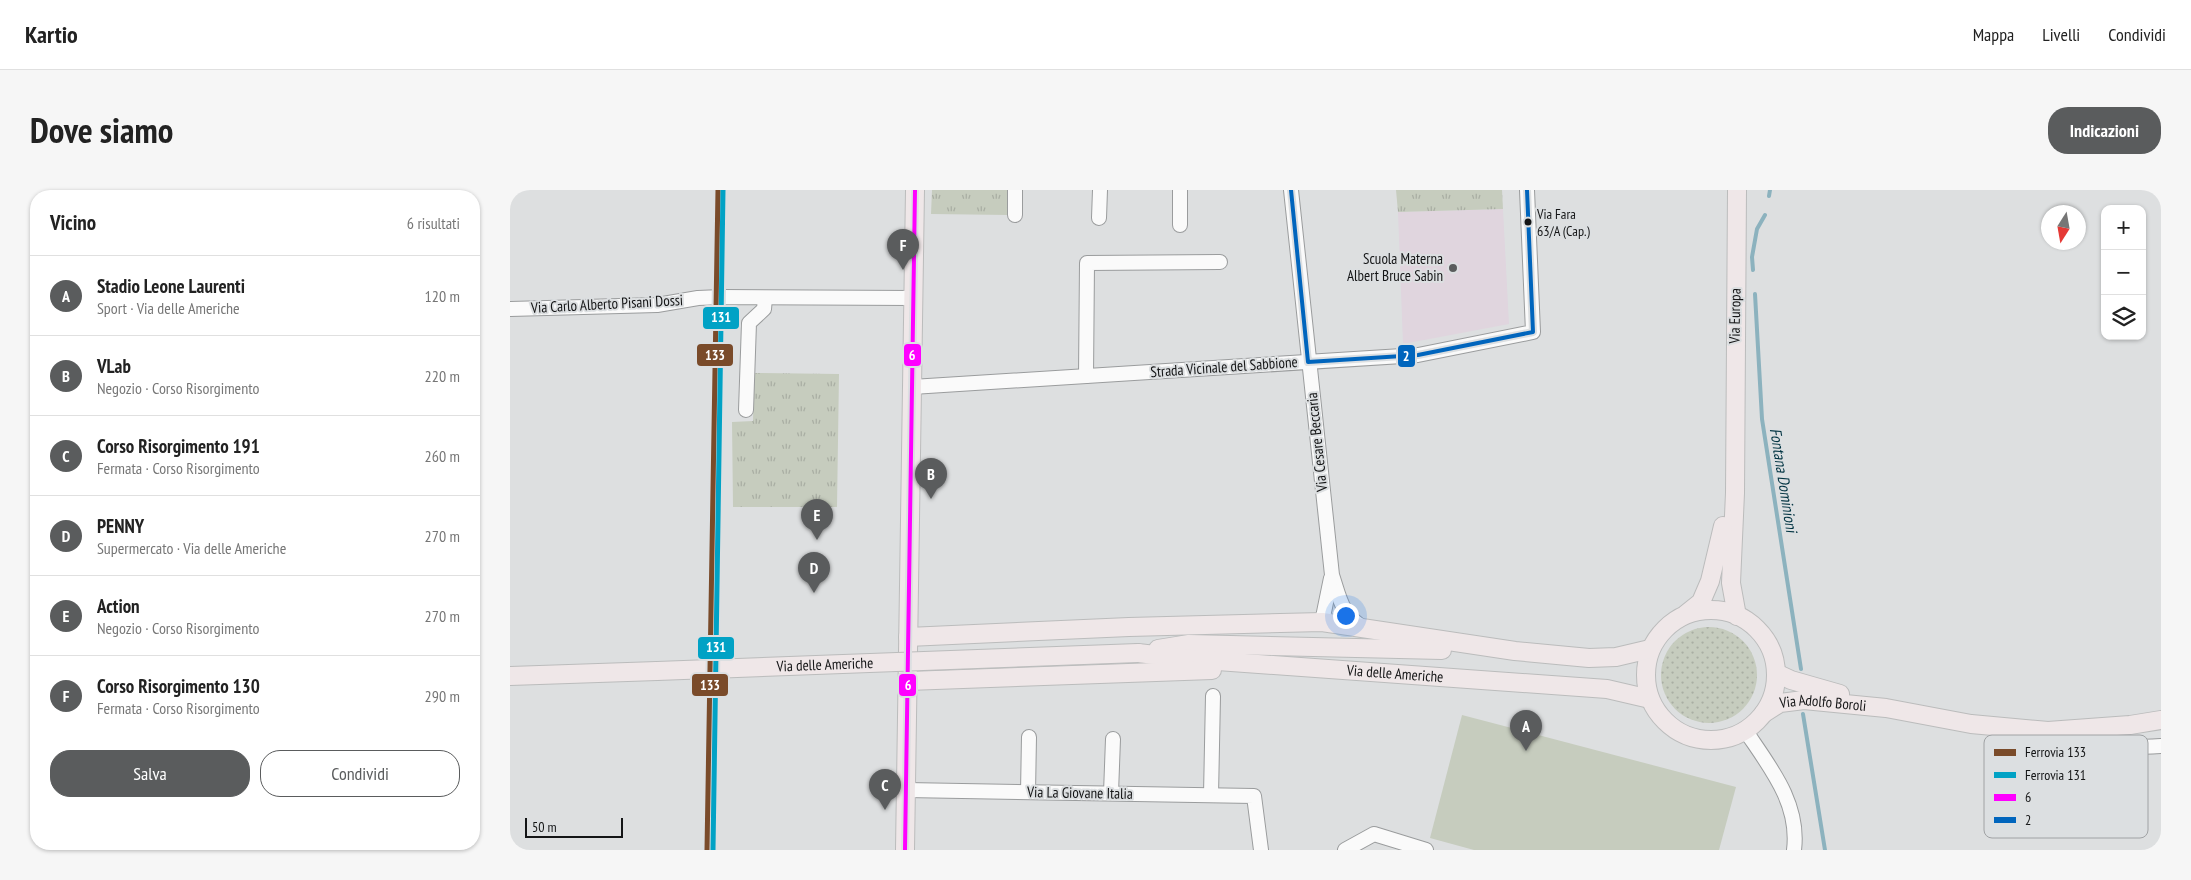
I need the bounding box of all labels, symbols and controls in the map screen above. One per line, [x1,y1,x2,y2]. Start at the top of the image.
text: Kartio [25,19,78,50]
text: Mappa [1973,23,2014,46]
text: Livelli [2042,23,2080,46]
text: Condividi [2108,23,2166,46]
text: Dove siamo [30,107,173,153]
button: Indicazioni [2048,107,2161,154]
place label: Via Fara 63/A (Cap.) [1536,205,1590,240]
north arrow [2041,205,2086,250]
map controls [2101,205,2146,340]
button: + [2101,205,2146,250]
text: Vicino [50,209,96,236]
text: 6 risultati [407,213,460,233]
marker: Via Fara 63/A (Cap.) [1523,217,1533,227]
pin: F [887,229,919,270]
place label: Scuola Materna Albert Bruce Sabin [1347,249,1443,285]
button: − [2101,250,2146,295]
marker: Scuola Materna Albert Bruce Sabin [1447,262,1459,274]
text: Stadio Leone Laurenti [97,274,245,298]
text: A [62,286,70,306]
text: 120 m [425,286,460,306]
street label: Via Europa [1725,288,1744,345]
street label: Via Carlo Alberto Pisani Dossi [529,290,683,317]
button: layers [2101,295,2146,340]
text: Sport · Via delle Americhe [97,298,240,318]
line badge: 131 [702,306,740,330]
text: 131 [711,308,731,326]
line badge: 133 [696,343,734,367]
line badge: 6 [903,343,922,367]
line badge: 2 [1397,344,1416,368]
text: 133 [705,346,725,364]
text: 6 [909,346,916,364]
text: 2 [1403,347,1409,365]
street label: Strada Vicinale del Sabbione [1150,352,1298,381]
text: VLab [97,354,131,378]
text: B [62,366,70,386]
text: 220 m [425,366,460,386]
text: Negozio · Corso Risorgimento [97,378,259,398]
street label: Via Cesare Beccaria [1302,392,1331,494]
water label: Fontana Dominioni [1766,426,1803,536]
text: Corso Risorgimento 191 [97,434,260,458]
text: C [62,446,70,466]
text: 260 m [425,446,460,466]
text: Fermata · Corso Risorgimento [97,458,260,478]
pin: B [915,458,947,499]
pin: E [801,499,833,540]
text: PENNY [97,514,144,538]
text: D [62,526,70,546]
text: 270 m [425,526,460,546]
text: Supermercato · Via delle Americhe [97,538,286,558]
pin: D [798,552,830,593]
text: Action [97,594,140,618]
your location [1333,603,1359,629]
text: E [63,606,69,626]
text: 270 m [425,606,460,626]
text: Negozio · Corso Risorgimento [97,618,259,638]
line badge: 131 [697,636,735,660]
text: 131 [706,638,726,656]
street label: Via delle Americhe [775,653,874,676]
street label: Via delle Americhe [1345,660,1444,686]
line badge: 133 [691,673,729,697]
line badge: 6 [898,673,917,697]
text: Corso Risorgimento 130 [97,674,260,698]
text: 133 [700,676,720,694]
text: 6 [905,676,912,694]
text: F [63,686,69,706]
text: 290 m [425,686,460,706]
street label: Via Adolfo Boroli [1777,690,1867,715]
text: Fermata · Corso Risorgimento [97,698,260,718]
pin: A [1510,710,1542,751]
legend [1984,735,2148,838]
text: Ferrovia 133 [2025,743,2086,761]
button: Salva [50,750,250,797]
button: Condividi [260,750,460,797]
text: Ferrovia 131 [2025,766,2086,784]
pin: C [869,769,901,810]
street label: Via La Giovane Italia [1026,782,1133,803]
text: 6 [2025,788,2031,806]
text: 2 [2025,811,2031,829]
scale bar [525,815,622,838]
text: 50 m [532,818,557,836]

